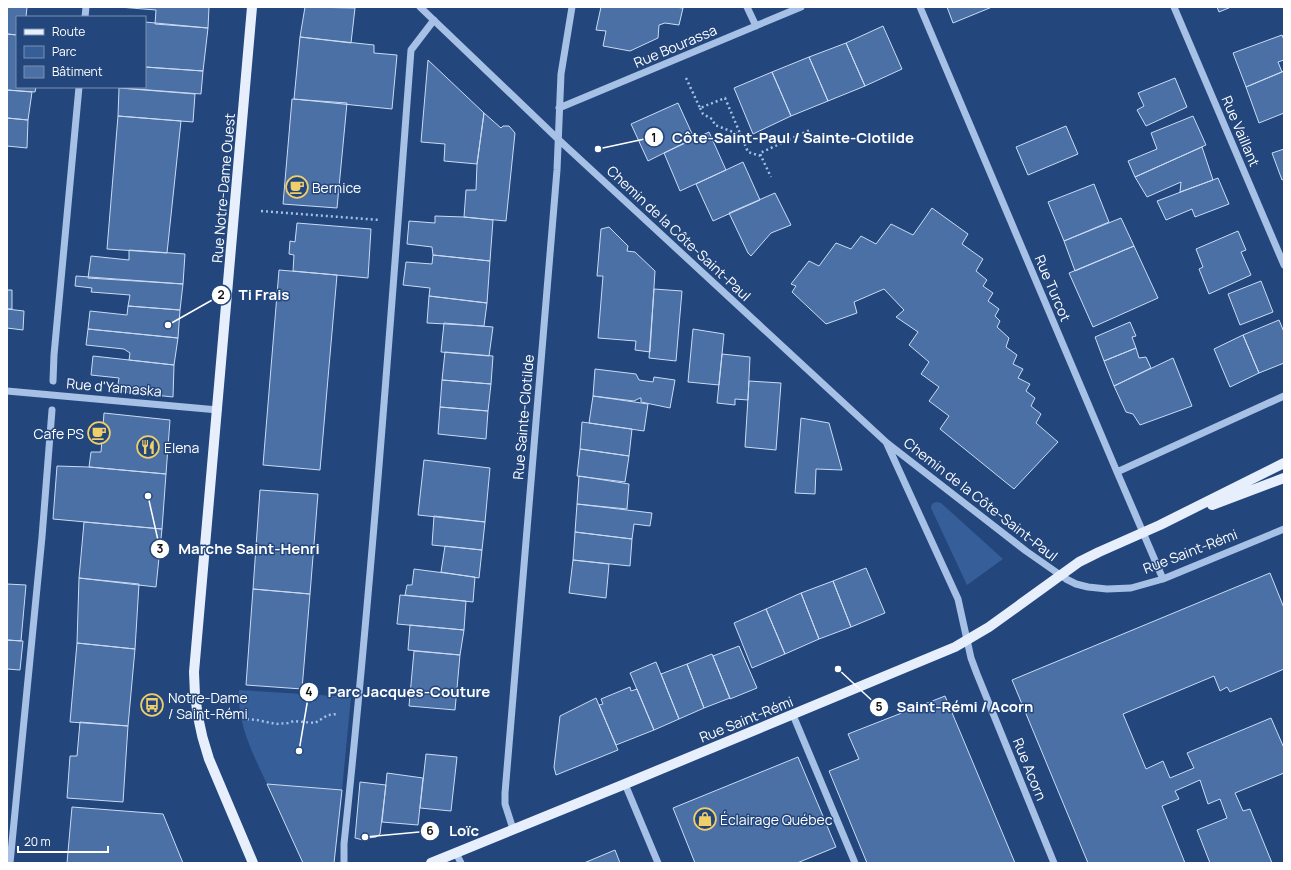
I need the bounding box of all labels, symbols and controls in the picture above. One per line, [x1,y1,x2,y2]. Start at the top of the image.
legend [16,16,146,88]
street label: Rue Bourassa [631,20,719,72]
text: Route [52,23,85,40]
text: Parc [52,43,77,60]
text: Bâtiment [52,63,103,80]
street label: Rue Vaillant [1218,93,1265,170]
street label: Rue Notre-Dame Ouest [207,112,239,264]
callout: Côte-Saint-Paul / Sainte-Clotilde [644,124,922,151]
text: Côte-Saint-Paul / Sainte-Clotilde [672,127,914,148]
text: 1 [651,129,657,146]
street label: Chemin de la Côte-Saint-Paul [603,161,755,305]
cafe icon: Bernice [284,174,310,200]
place label: Bernice [312,178,361,197]
street label: Rue Turcot [1030,252,1076,324]
callout: Ti Frais [211,281,298,308]
text: Ti Frais [239,284,289,305]
text: 2 [217,286,225,303]
street label: Rue Sainte-Clotilde [508,354,538,480]
street label: Rue d'Yamaska [66,373,162,401]
cafe icon: Cafe PS [86,420,112,446]
place label: Cafe PS [33,424,84,443]
street label: Chemin de la Côte-Saint-Paul [900,433,1062,565]
restaurant icon: Elena [135,434,161,460]
place label: Elena [164,438,199,457]
street label: Rue Saint-Rémi [1140,524,1240,578]
callout: Marche Saint-Henri [150,535,328,562]
text: Marche Saint-Henri [178,538,320,559]
text: 3 [157,540,164,557]
callout: Parc Jacques-Couture [299,678,498,705]
text: Parc Jacques-Couture [328,681,490,702]
text: 4 [305,683,313,700]
place label: Notre-Dame / Saint-Rémi [168,688,248,723]
bus stop icon: Notre-Dame / Saint-Rémi [139,692,165,718]
street label: Rue Saint-Rémi [696,692,796,746]
callout: Saint-Rémi / Acorn [869,693,1041,720]
text: Saint-Rémi / Acorn [897,696,1033,717]
text: 5 [875,698,883,715]
street label: Rue Acorn [1009,735,1051,803]
shop icon: Éclairage Québec [692,806,718,832]
place label: Éclairage Québec [720,810,833,829]
callout: Loïc [420,817,487,844]
text: Loïc [449,820,479,841]
text: 6 [426,822,434,839]
scale bar [18,828,108,854]
text: 20 m [24,833,51,850]

